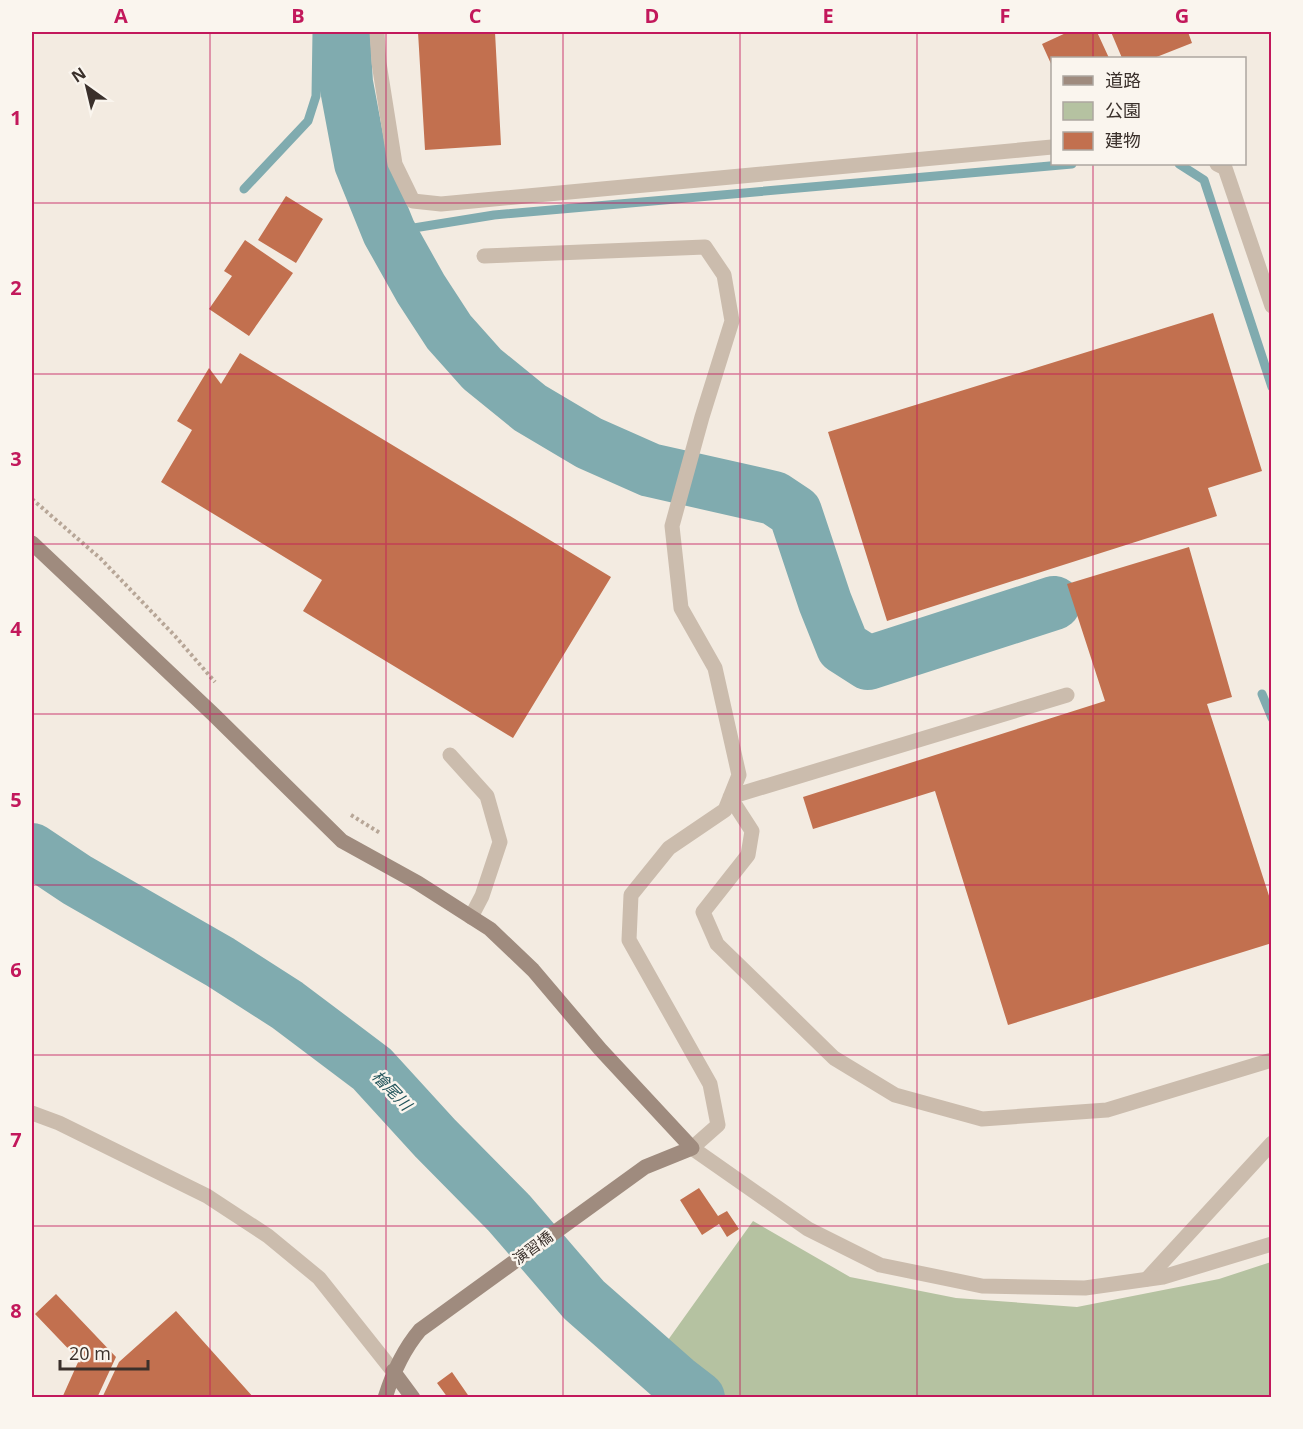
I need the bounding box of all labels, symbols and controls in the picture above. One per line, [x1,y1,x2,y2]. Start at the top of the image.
text: A [114,2,128,29]
text: B [291,2,305,29]
text: C [469,2,482,29]
text: D [645,2,659,29]
text: E [822,2,834,29]
text: F [1000,2,1010,29]
text: G [1175,2,1189,29]
north arrow [57,57,117,117]
legend [1051,57,1246,165]
text: N [67,62,90,87]
text: 道路 [1105,68,1141,92]
text: 公園 [1105,98,1141,122]
text: 1 [10,104,22,131]
text: 建物 [1105,128,1141,152]
text: 2 [10,274,22,301]
text: 3 [10,445,22,472]
text: 4 [10,615,22,642]
text: 5 [10,786,22,813]
text: 6 [10,956,22,983]
water label: 檜尾川 [367,1065,418,1116]
text: 7 [10,1126,22,1153]
street label: 演習橋 [508,1226,556,1269]
text: 8 [10,1297,22,1324]
scale bar [60,1333,148,1371]
text: 20 m [69,1341,111,1365]

